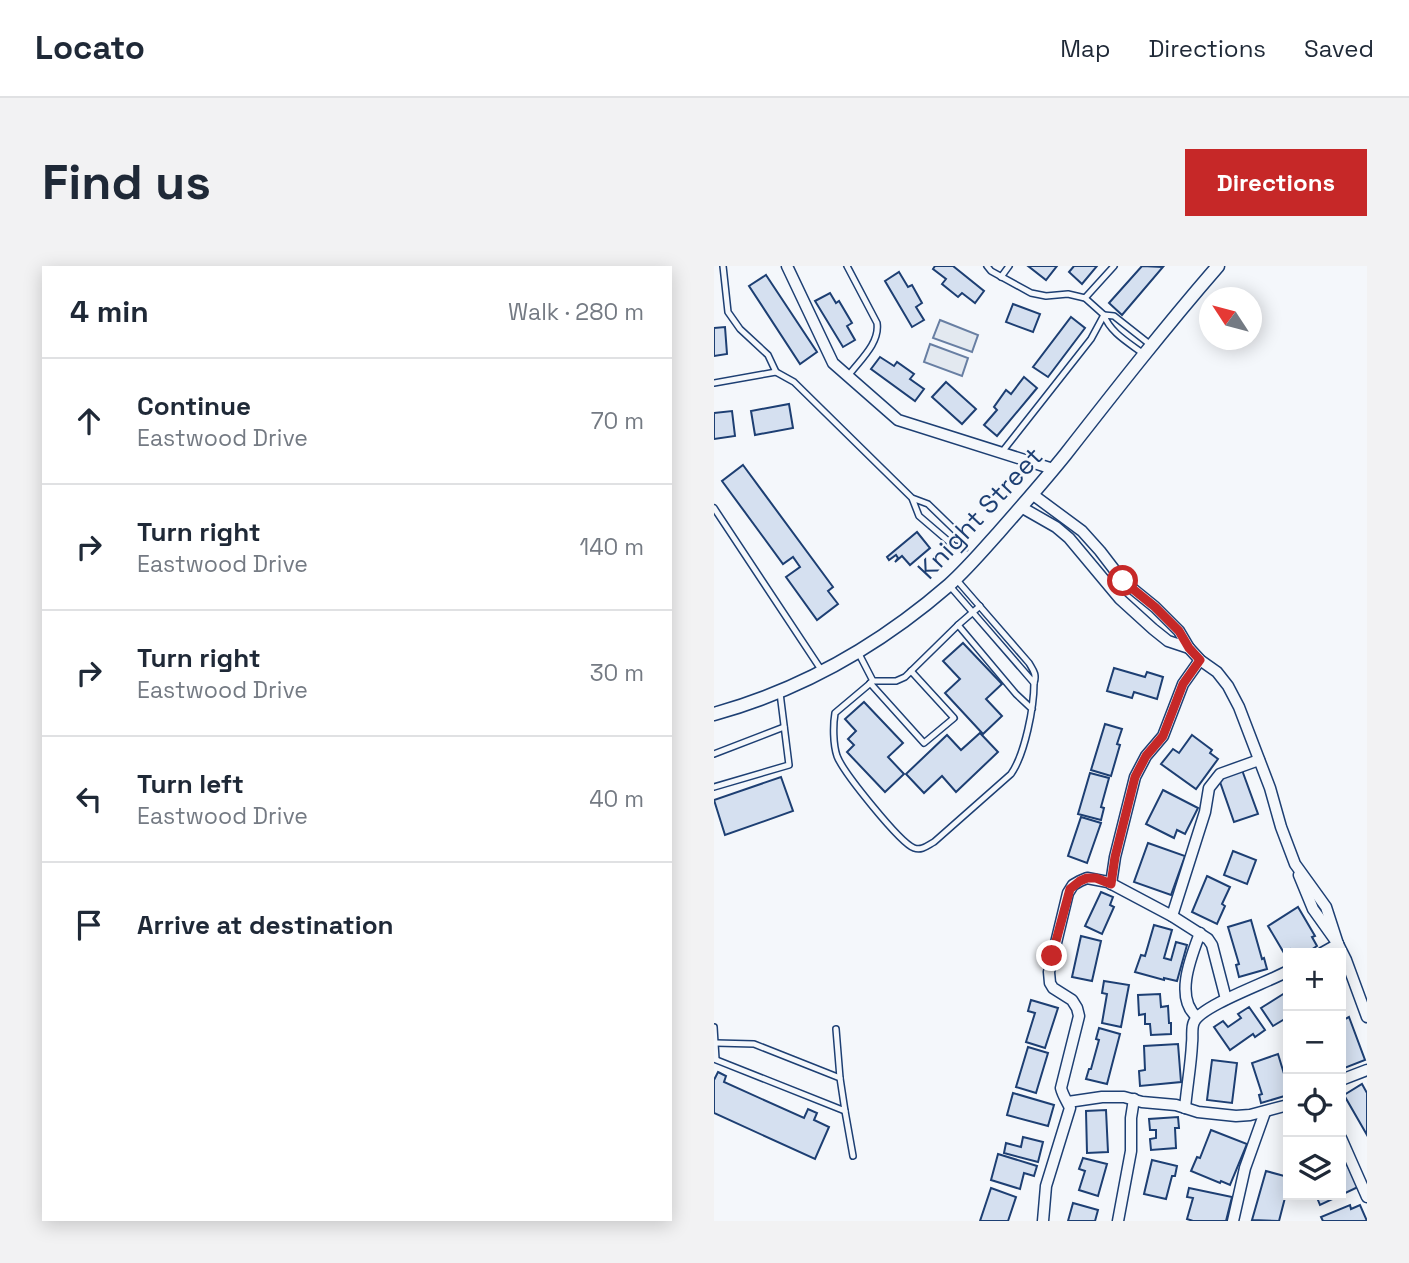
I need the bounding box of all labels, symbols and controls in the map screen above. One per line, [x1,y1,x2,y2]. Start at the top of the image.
text: Locato [35,27,145,69]
text: Map [1060,33,1110,64]
text: Directions [1148,33,1266,64]
text: Saved [1304,33,1374,64]
button: Directions [1185,149,1367,216]
text: Find us [42,151,211,213]
north arrow [1199,287,1262,350]
text: 4 min [70,292,149,331]
text: Walk · 280 m [508,297,644,327]
text: Continue [137,389,251,423]
icon: ahead [70,402,108,440]
text: 70 m [591,406,644,436]
text: Eastwood Drive [137,423,308,453]
street label: Knight Street [910,440,1050,586]
text: Turn right [137,515,261,549]
icon: right [70,528,108,566]
text: 140 m [580,532,644,562]
text: Eastwood Drive [137,549,308,579]
route start [1107,565,1138,596]
text: Turn right [137,641,261,675]
icon: right [70,654,108,692]
text: 30 m [590,658,644,688]
text: Eastwood Drive [137,675,308,705]
text: Turn left [137,767,244,801]
icon: left [70,780,108,818]
text: 40 m [589,784,644,814]
text: Eastwood Drive [137,801,308,831]
icon: arrive [70,906,108,944]
text: Arrive at destination [137,908,394,942]
route end [1036,940,1067,971]
map controls [1283,948,1346,1200]
button: + [1283,948,1346,1011]
button: − [1283,1011,1346,1074]
button: locate [1283,1074,1346,1137]
button: layers [1283,1137,1346,1200]

